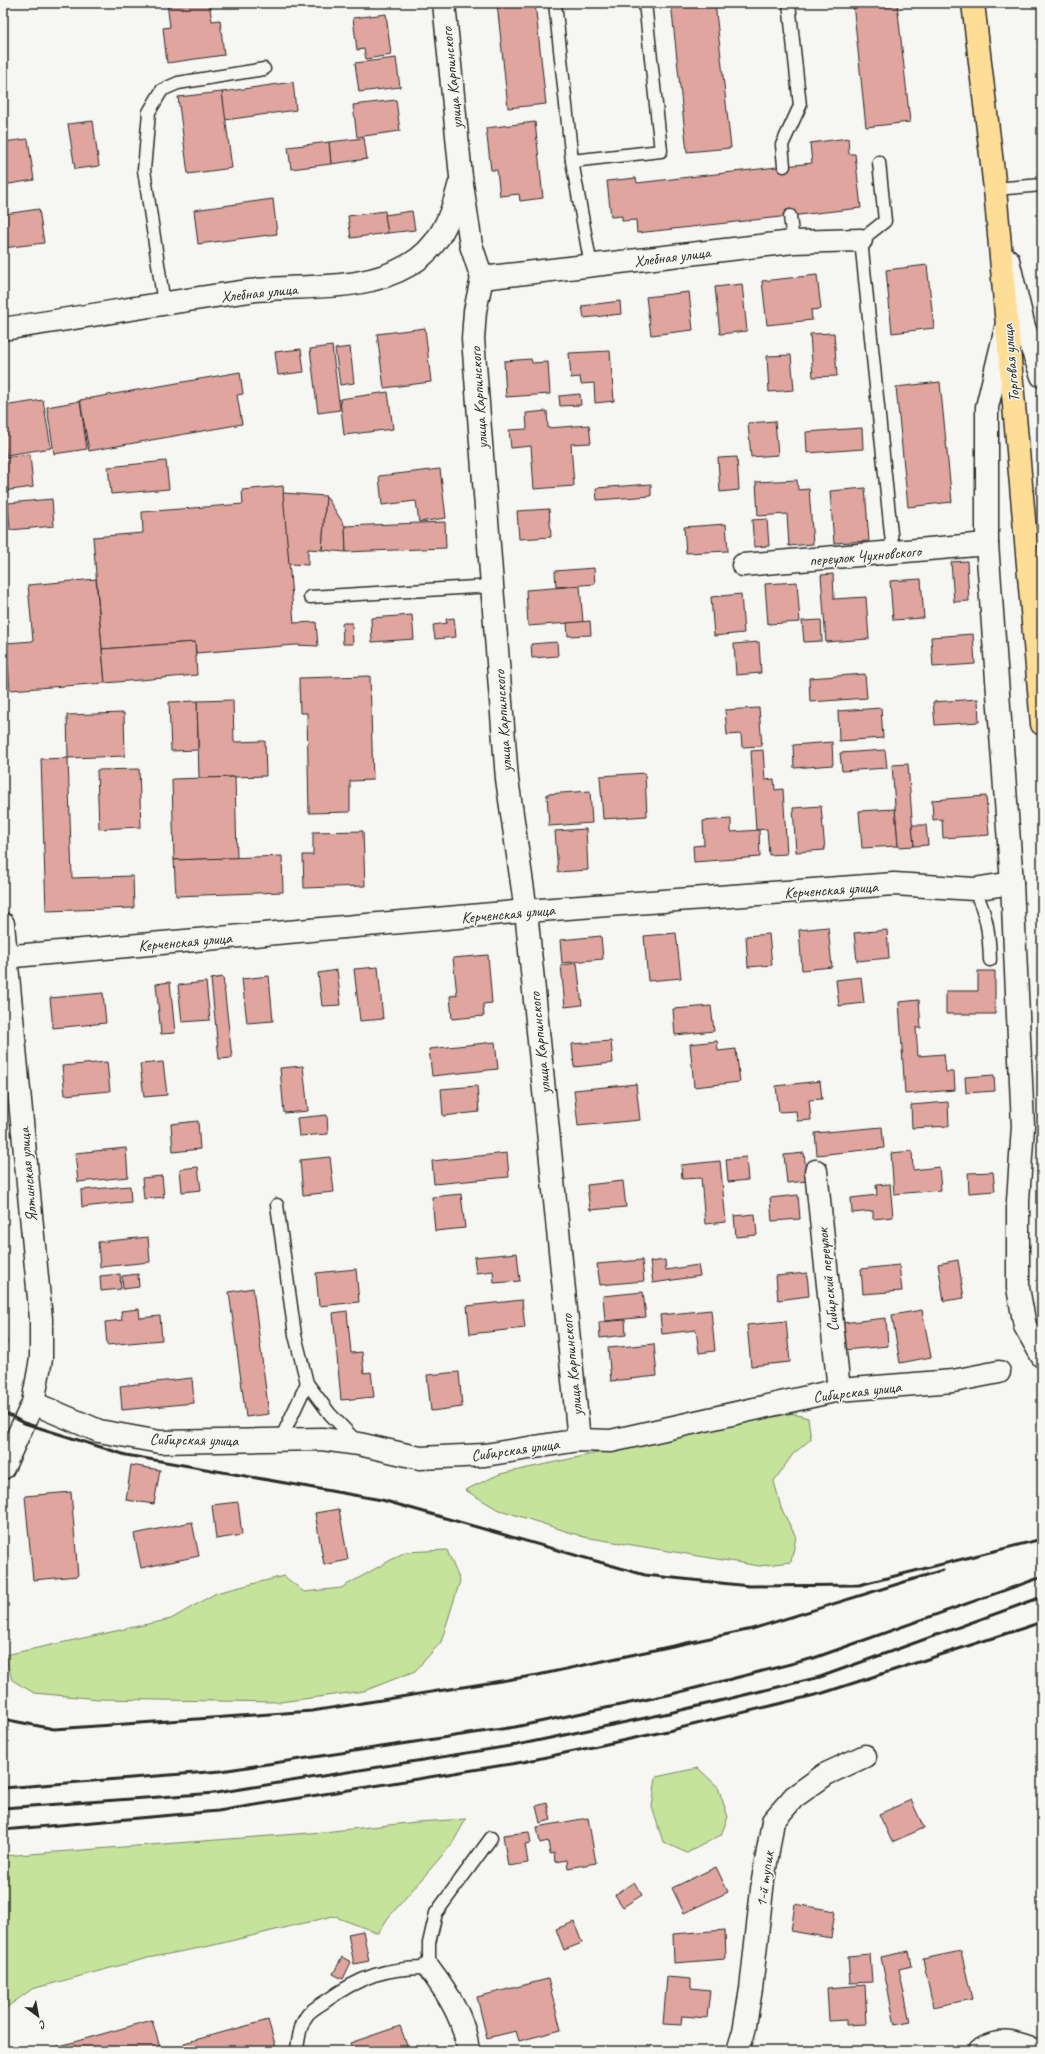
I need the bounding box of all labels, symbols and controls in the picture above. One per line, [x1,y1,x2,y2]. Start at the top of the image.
street label: улица Карпинского [437,25,467,131]
street label: Хлебная улица [633,242,713,272]
street label: Хлебная улица [220,279,300,307]
street label: Торговая улица [998,322,1024,403]
street label: улица Карпинского [465,345,493,451]
street label: переулок Чухновского [808,541,924,571]
street label: улица Карпинского [489,668,517,774]
street label: Керченская улица [784,877,880,903]
street label: Керченская улица [460,900,557,928]
street label: Керченская улица [137,928,234,956]
street label: улица Карпинского [525,990,555,1096]
street label: Ялтинская улица [14,1125,42,1223]
street label: Сибирский переулок [812,1225,843,1333]
street label: улица Карпинского [557,1312,587,1418]
street label: Сибирская улица [812,1377,903,1407]
street label: Сибирская улица [149,1429,239,1451]
street label: Сибирская улица [470,1434,561,1466]
street label: 1-й тупик [751,1849,779,1908]
north arrow [18,1996,58,2036]
text: С [36,2017,49,2033]

